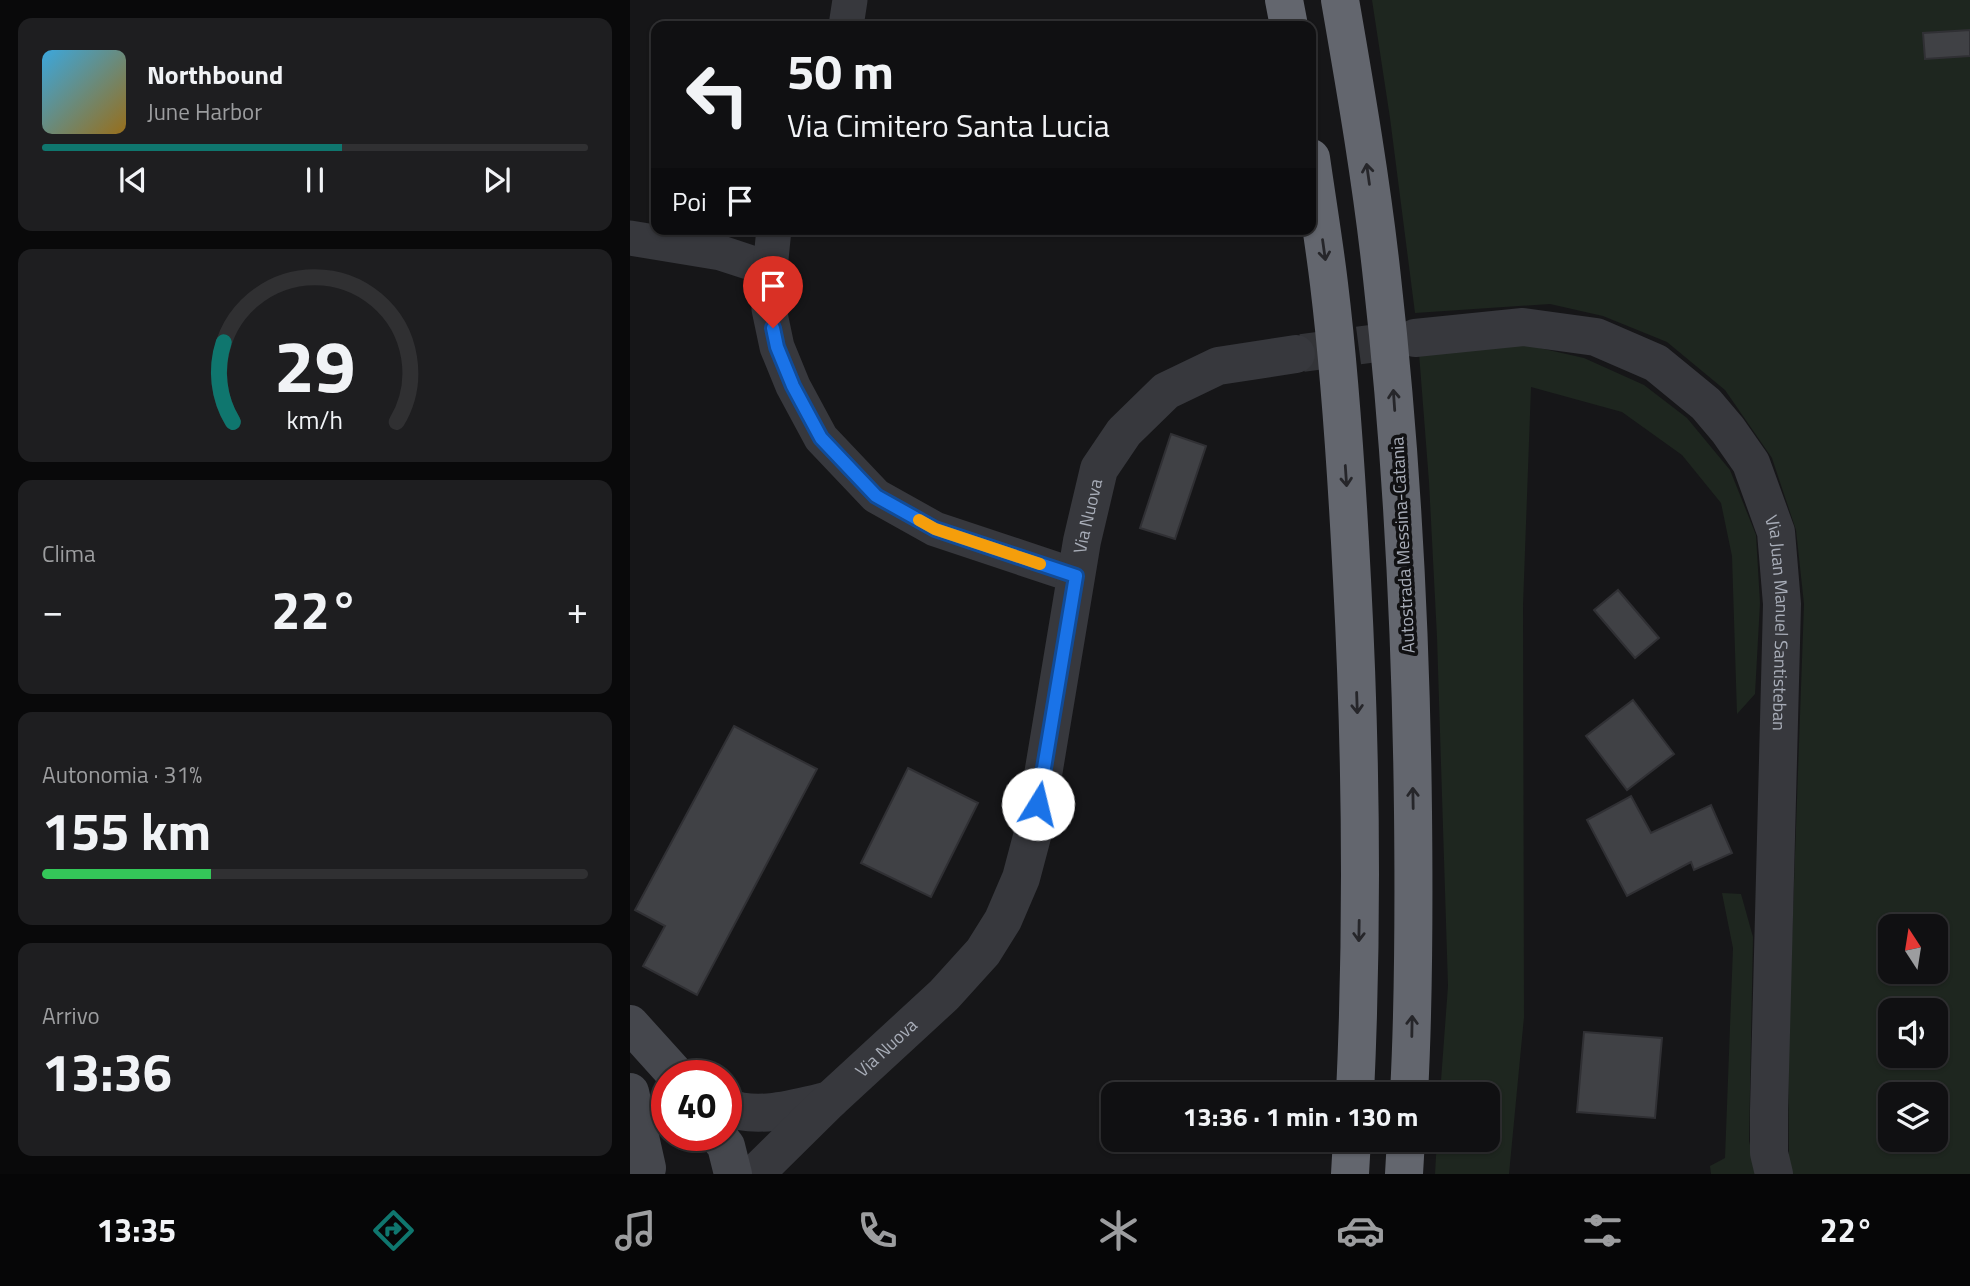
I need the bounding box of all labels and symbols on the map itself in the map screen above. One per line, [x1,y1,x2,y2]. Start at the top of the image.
one-way arrow [1362,163,1375,186]
one-way arrow [1318,238,1331,261]
pin [743,256,803,328]
one-way arrow [1387,389,1400,411]
street label: Autostrada Messina-Catania [1383,436,1422,654]
one-way arrow [1340,464,1353,487]
street label: Via Nuova [1066,476,1109,555]
street label: Via Juan Manuel Santisteban [1758,511,1796,731]
one-way arrow [1351,692,1364,715]
position arrow [1001,767,1075,841]
one-way arrow [1406,787,1420,810]
north arrow [1878,914,1948,984]
one-way arrow [1352,919,1366,942]
street label: Via Nuova [849,1012,923,1083]
one-way arrow [1406,1014,1419,1037]
speed limit sign: 40 [651,1060,742,1151]

